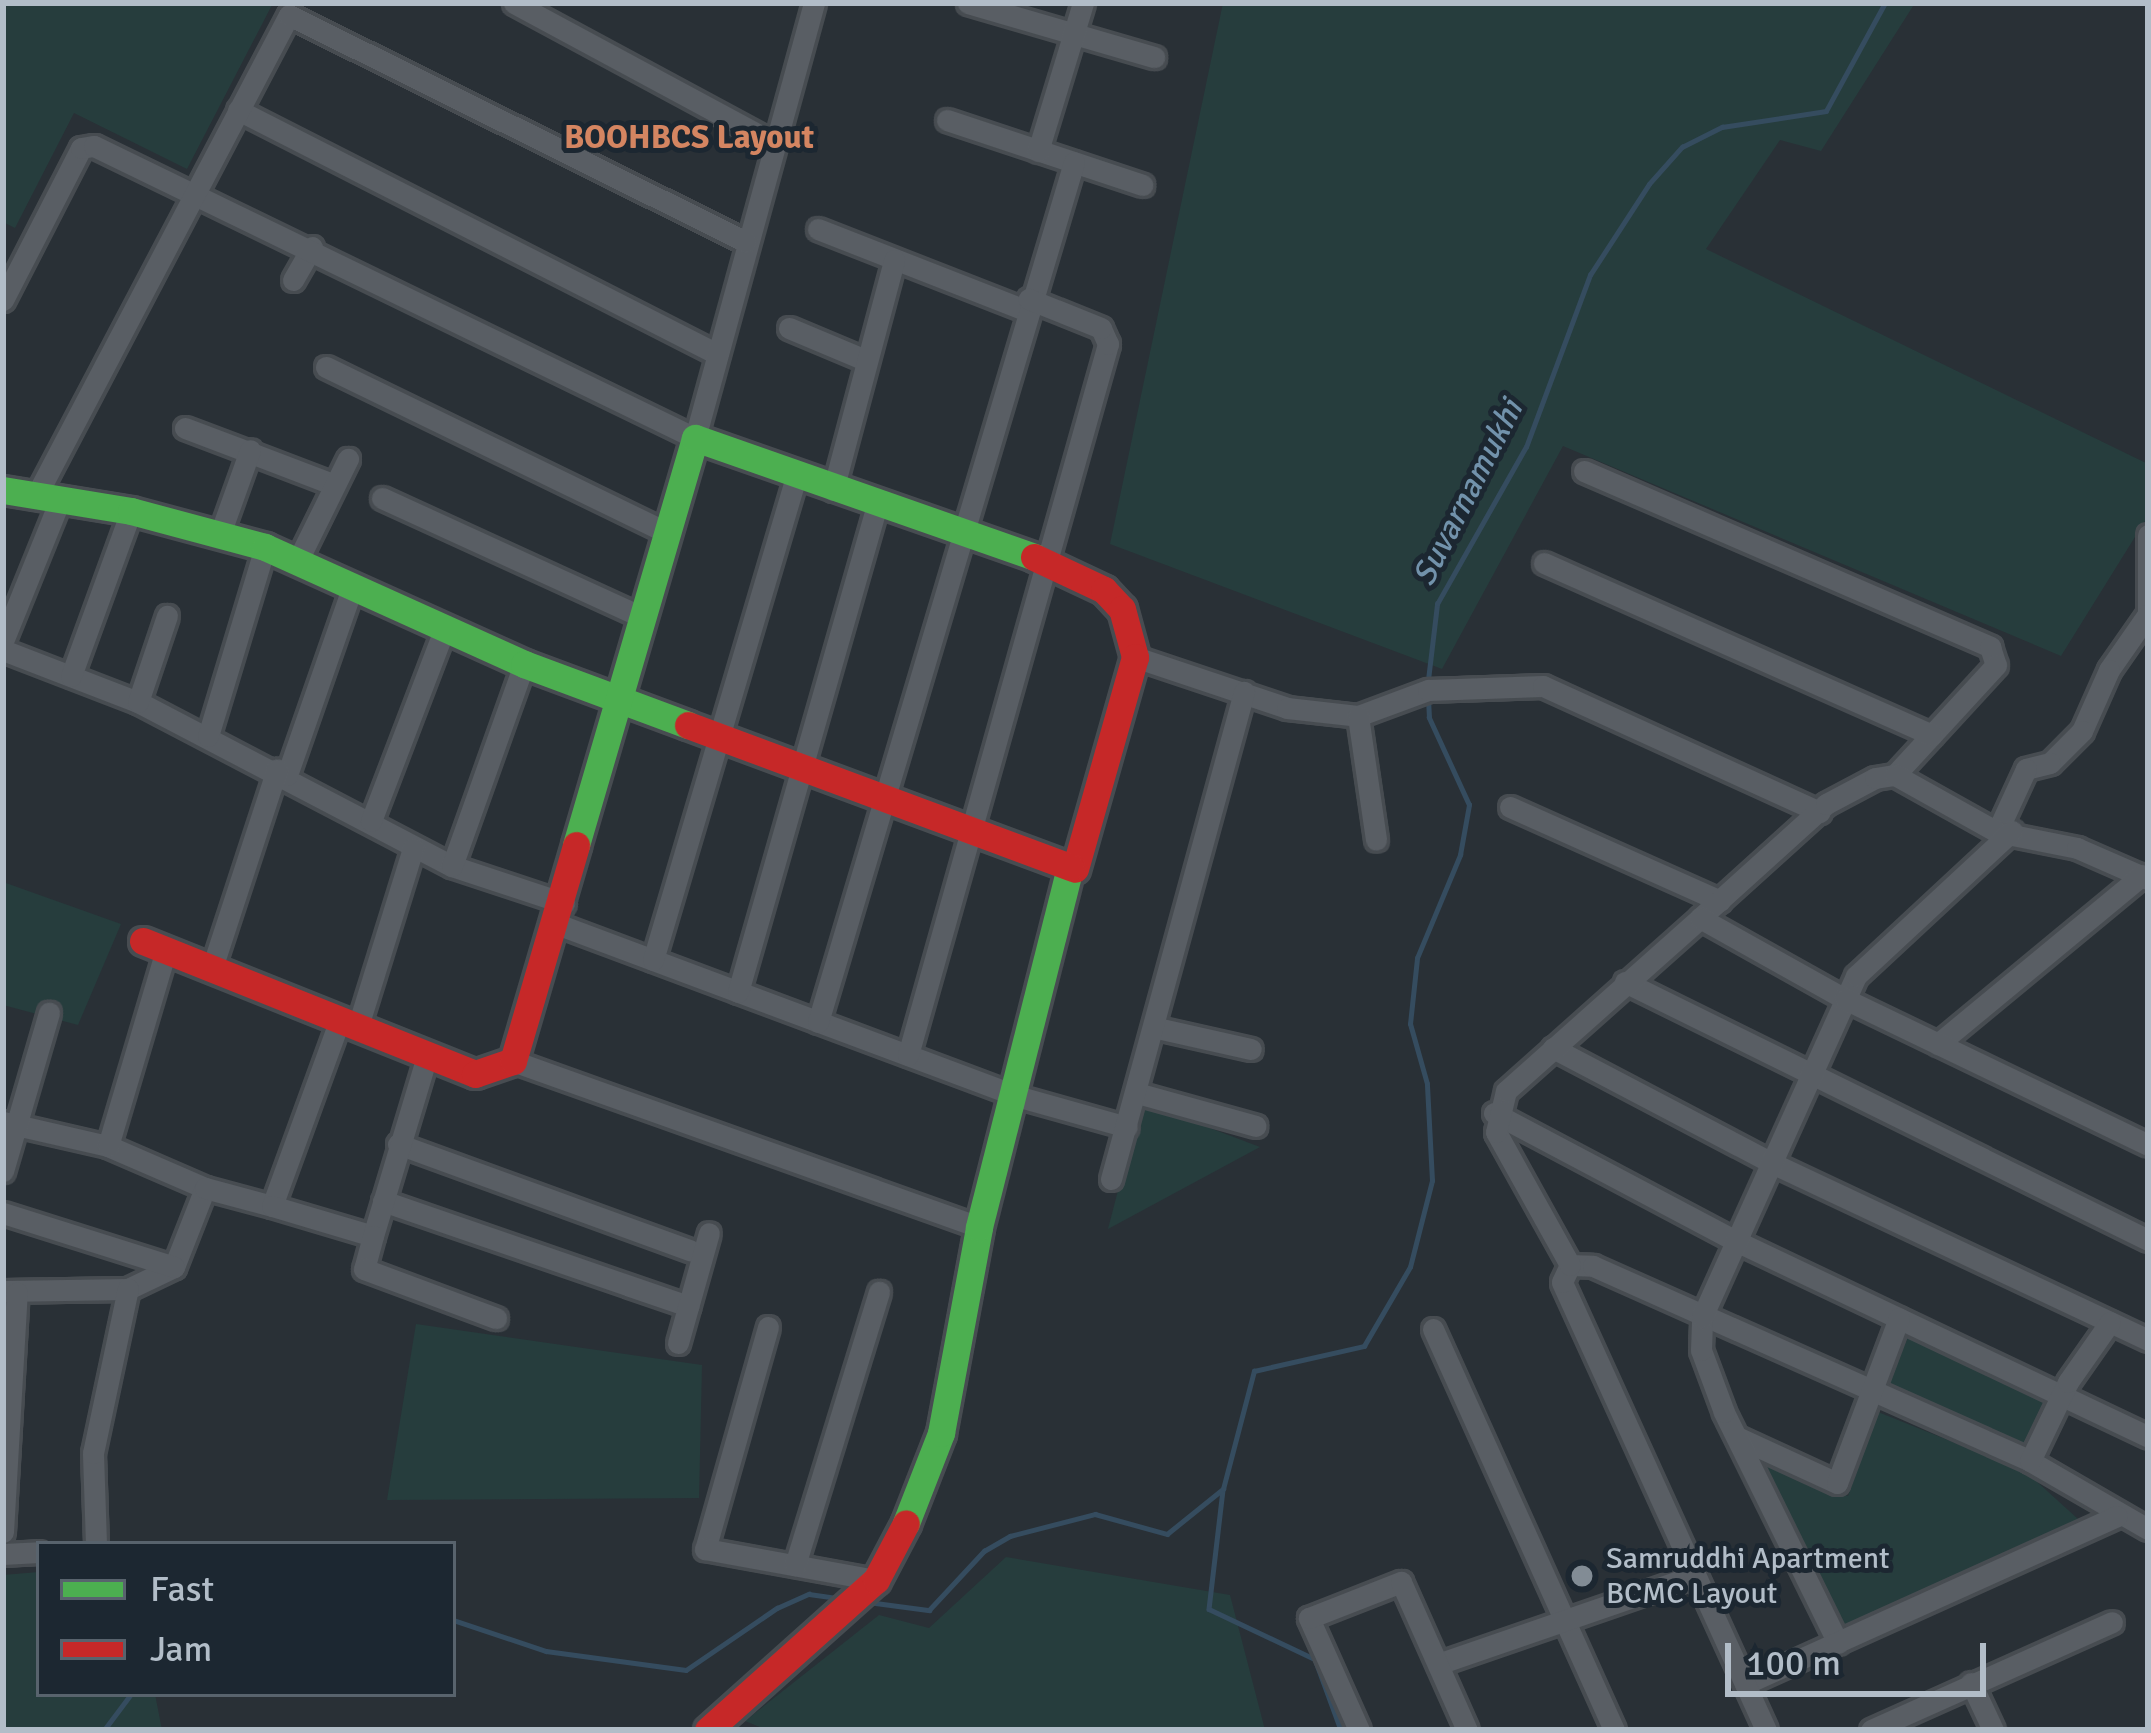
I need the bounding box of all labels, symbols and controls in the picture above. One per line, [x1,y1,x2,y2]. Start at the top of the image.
district label: BOOHBCS Layout [564,118,814,158]
water label: Suvarnamukhi [1404,394,1532,592]
legend [36,1541,456,1697]
place label: Samruddhi Apartment BCMC Layout [1606,1541,1890,1612]
marker: Samruddhi Apartment BCMC Layout [1569,1563,1595,1589]
text: Fast [150,1567,214,1612]
scale bar [1731,1619,1992,1693]
text: Jam [150,1627,212,1672]
text: 100 m [1746,1641,1841,1686]

